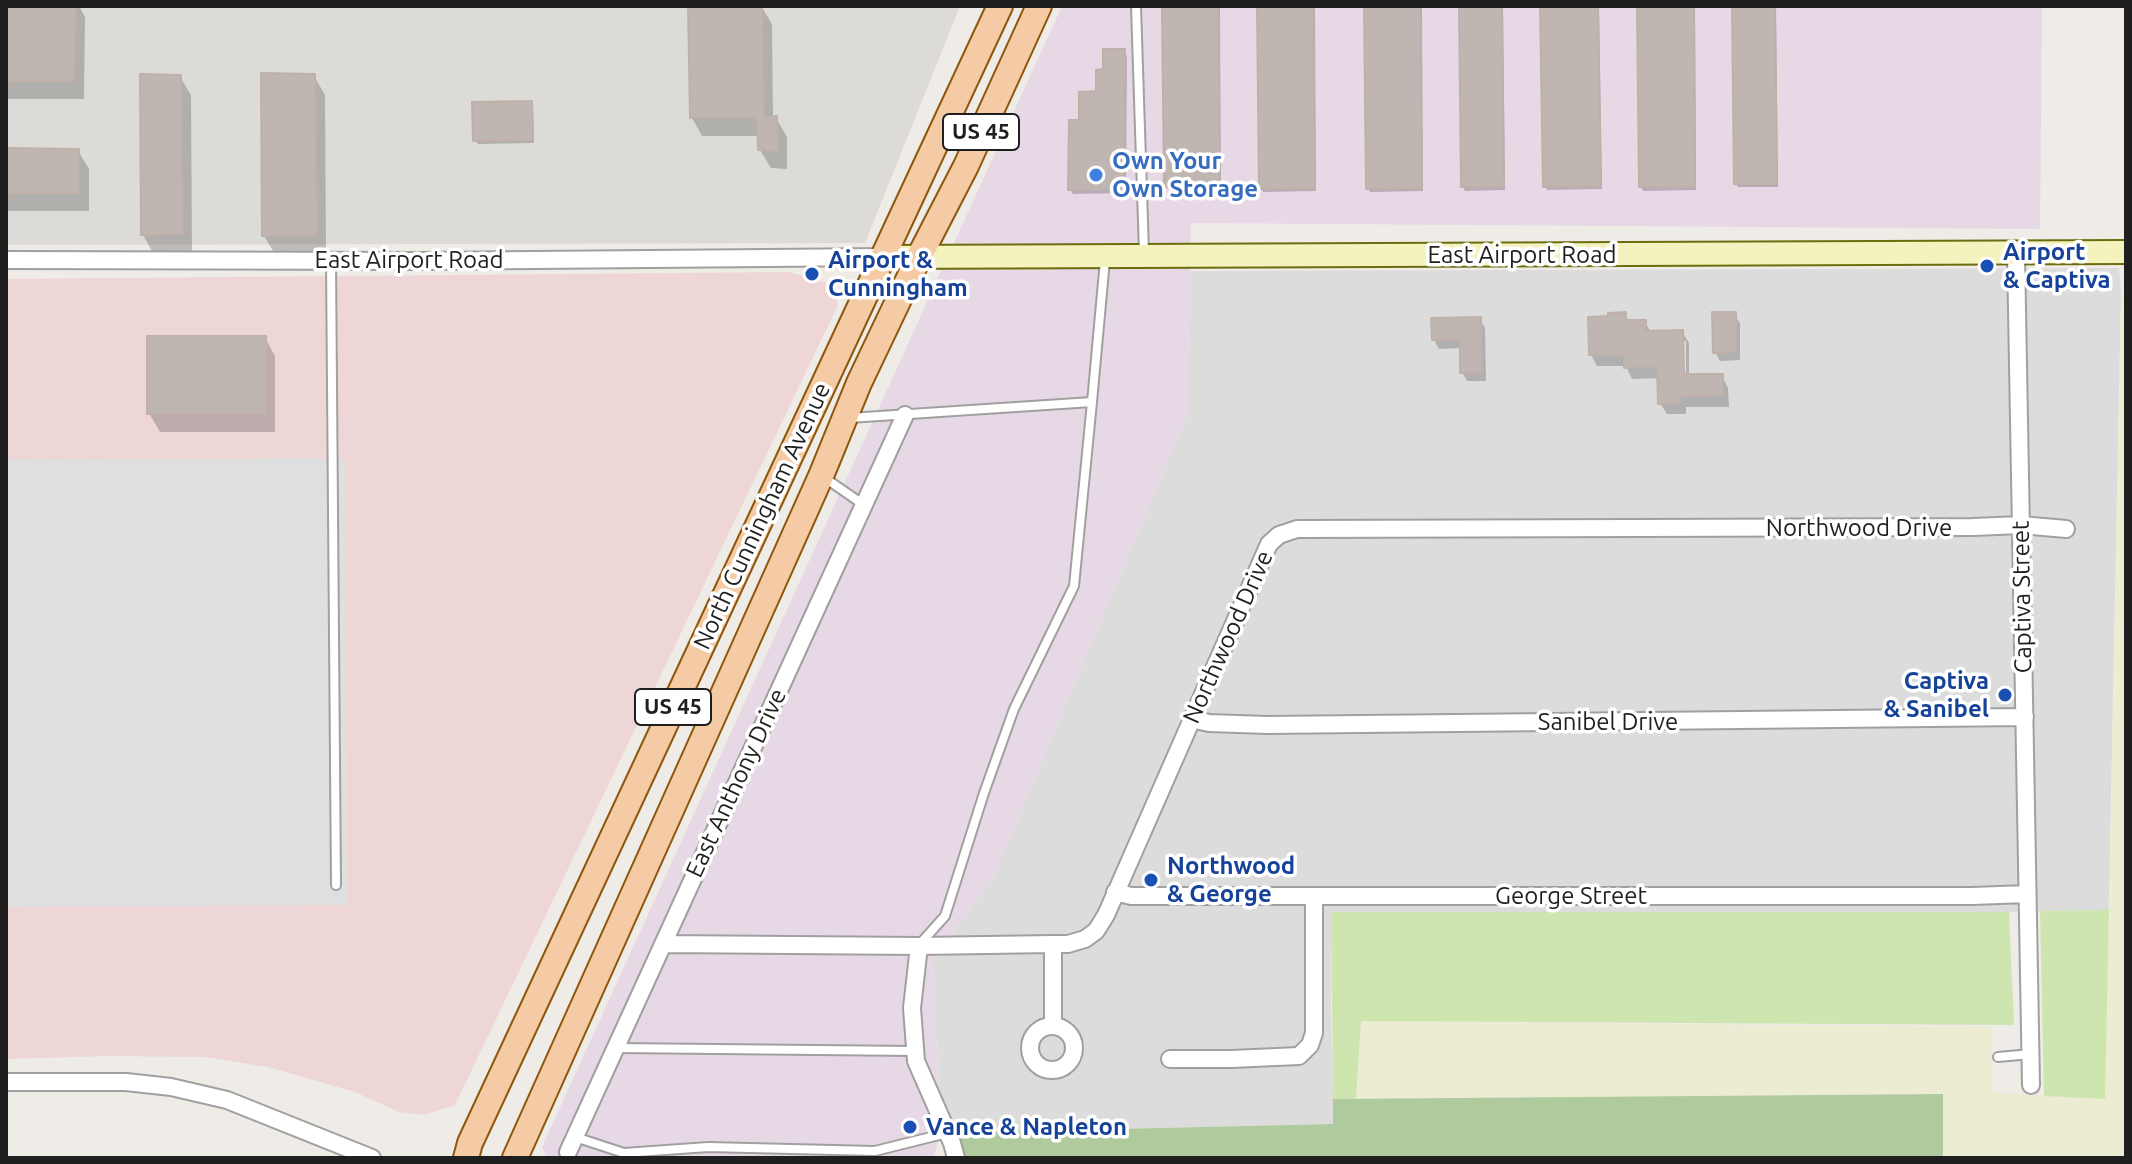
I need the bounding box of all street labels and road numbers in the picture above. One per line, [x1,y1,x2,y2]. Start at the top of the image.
road number: US 45 [943,114,1019,150]
street label: East Airport Road [1427,241,1617,269]
street label: East Airport Road [314,246,504,274]
street label: North Cunningham Avenue [687,378,837,654]
street label: Northwood Drive [1766,514,1952,542]
street label: Captiva Street [2006,520,2038,674]
street label: Northwood Drive [1177,546,1279,728]
street label: East Anthony Drive [680,684,792,882]
road number: US 45 [635,689,711,725]
street label: Sanibel Drive [1538,708,1678,736]
street label: George Street [1495,882,1647,910]

